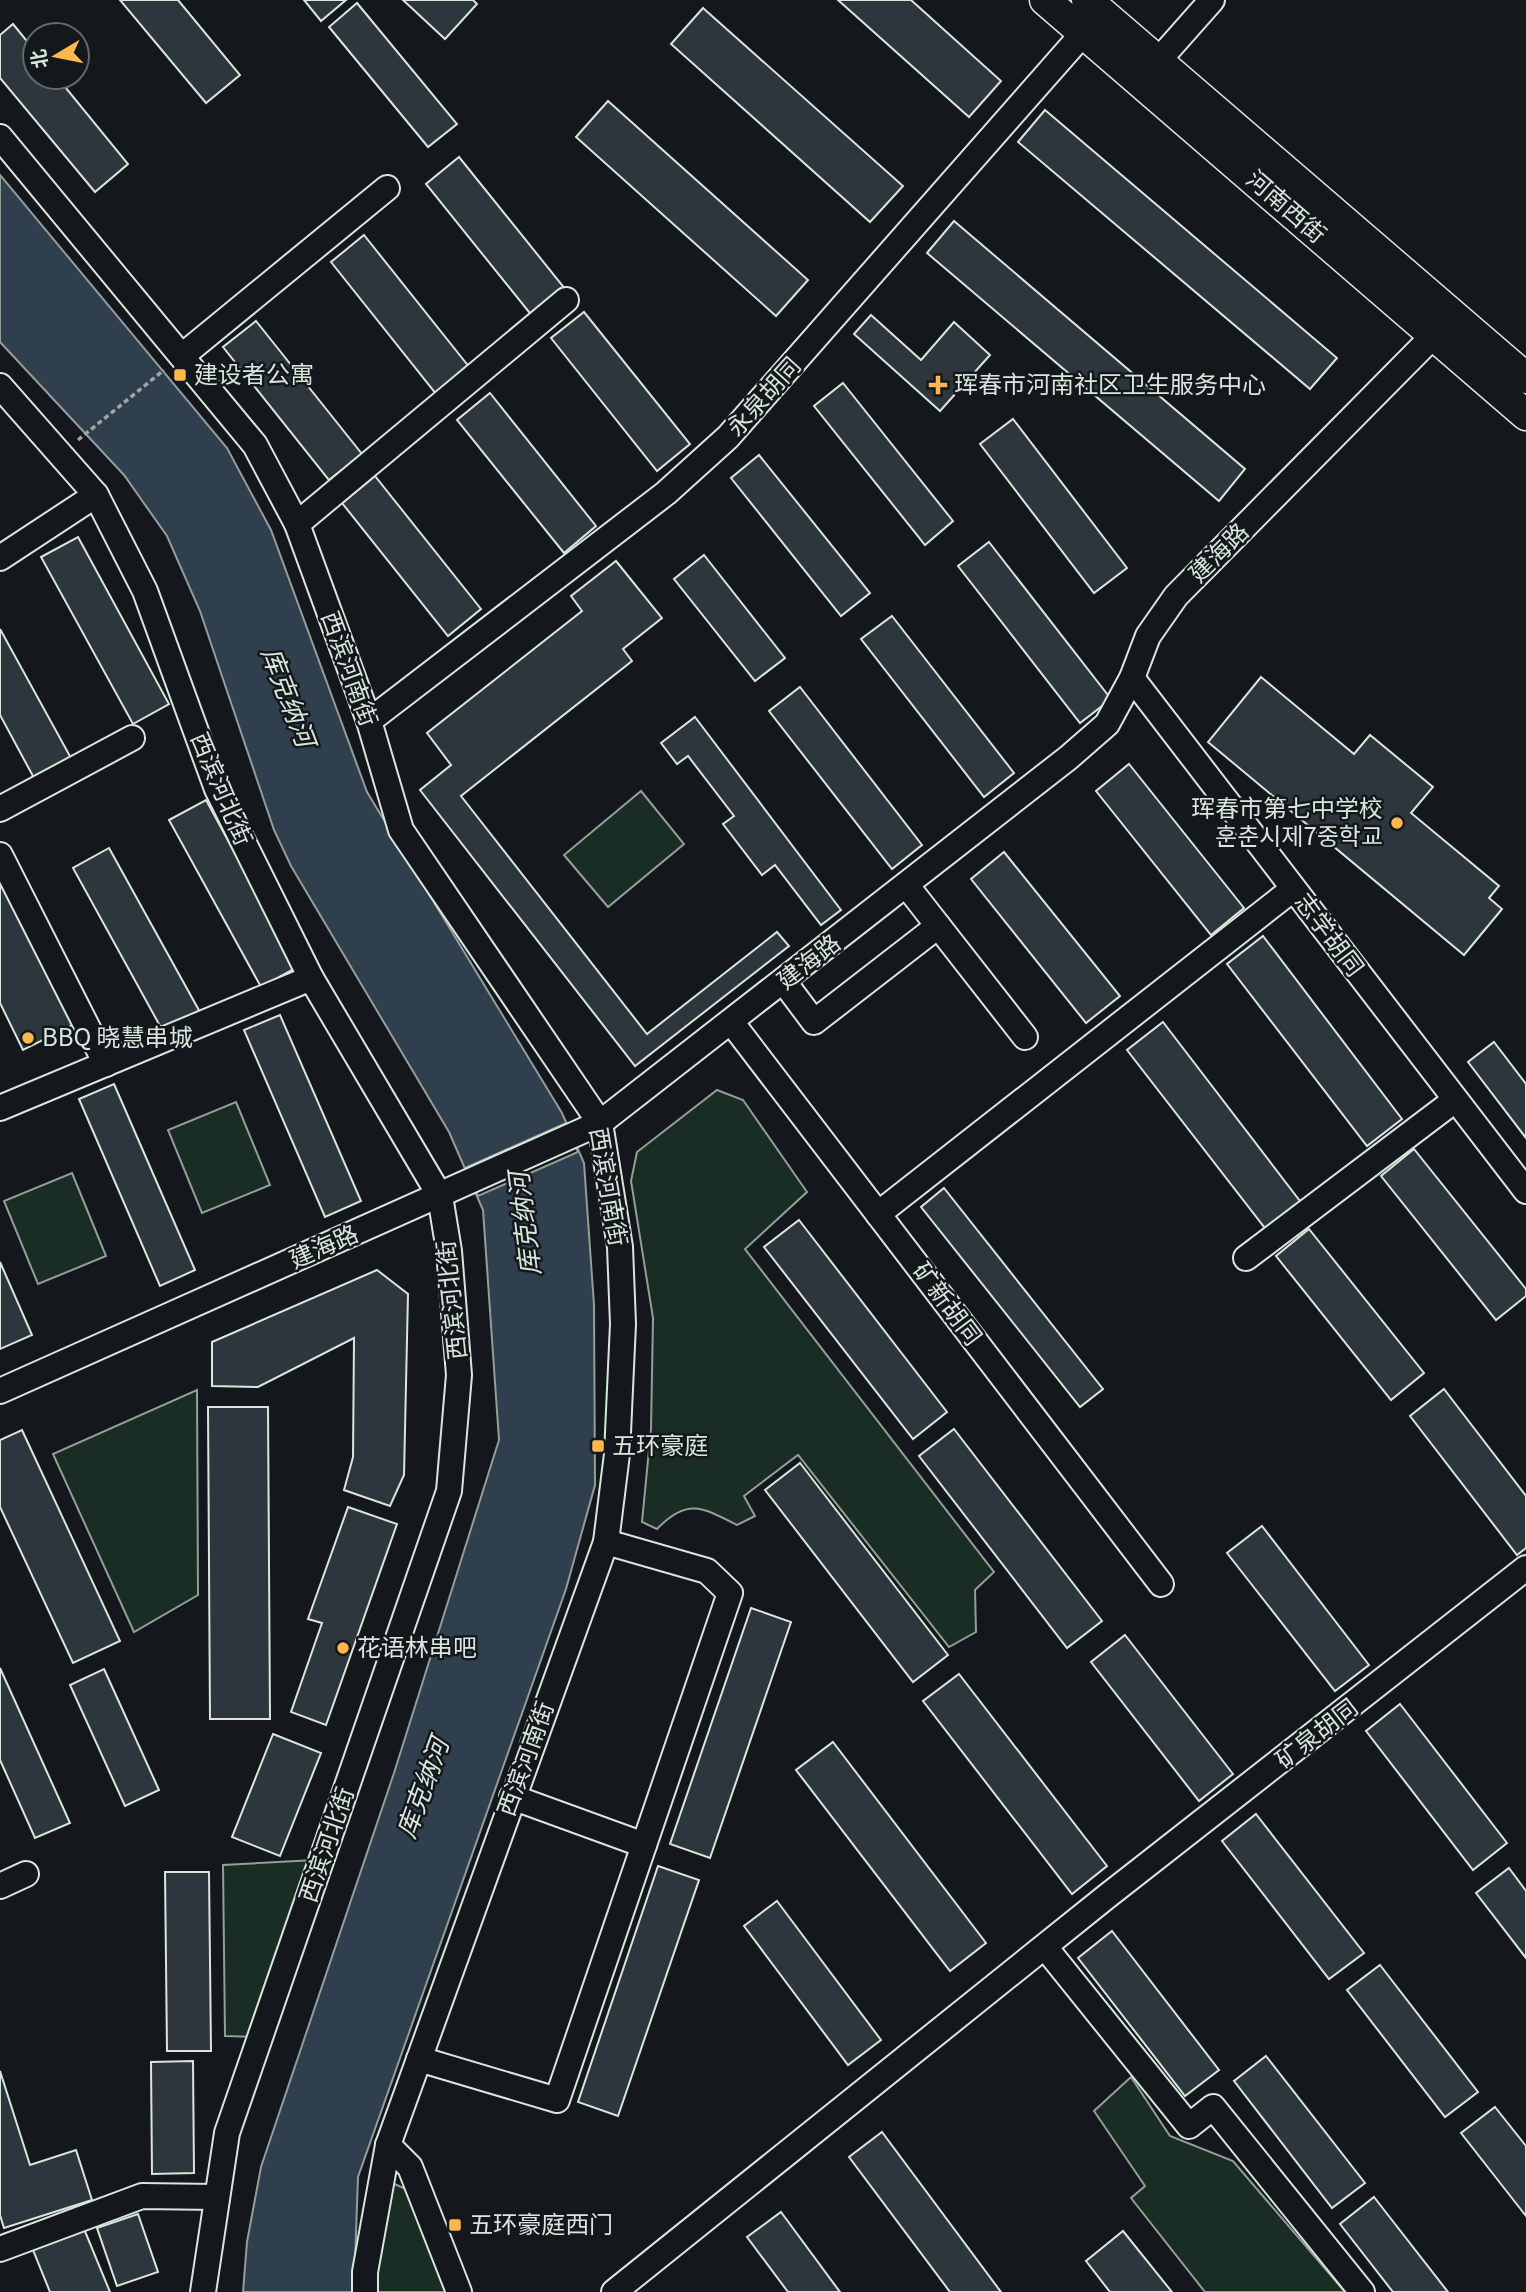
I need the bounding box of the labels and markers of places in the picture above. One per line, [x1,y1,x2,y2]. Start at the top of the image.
place label: 建设者公寓 [194,355,314,390]
place label: 珲春市河南社区卫生服务中心 [954,365,1266,400]
marker: 建设者公寓 [172,367,188,383]
marker: 珲春市河南社区卫生服务中心 [928,375,948,395]
place label: 珲春市第七中学校 훈춘시제7중학교 [1191,789,1383,852]
marker: 珲春市第七中学校 훈춘시제7중학교 [1389,815,1405,831]
place label: BBQ 晓慧串城 [42,1018,193,1053]
marker: BBQ 晓慧串城 [20,1030,36,1046]
place label: 五环豪庭 [612,1426,708,1461]
marker: 五环豪庭 [590,1438,606,1454]
place label: 花语林串吧 [357,1628,477,1663]
marker: 花语林串吧 [335,1640,351,1656]
place label: 五环豪庭西门 [469,2205,613,2240]
marker: 五环豪庭西门 [447,2217,463,2233]

